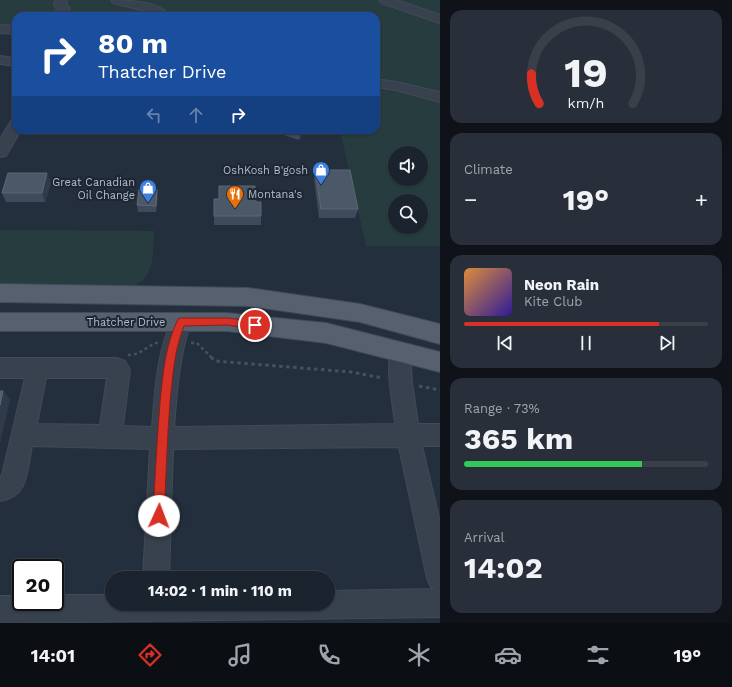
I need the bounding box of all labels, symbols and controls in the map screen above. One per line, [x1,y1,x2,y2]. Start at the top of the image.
text: 80 m [98,27,168,60]
icon: right [32,28,84,80]
text: 19 [564,48,608,97]
text: Thatcher Drive [98,61,226,82]
text: km/h [568,95,604,111]
icon: left [143,104,165,126]
icon: ahead [185,104,207,126]
icon: right [227,104,249,126]
map controls [388,146,428,234]
button: sound [388,146,428,186]
shop icon: OshKosh B'gosh [311,160,331,185]
text: Climate [464,162,513,177]
place label: OshKosh B'gosh [223,164,308,177]
place label: Great Canadian Oil Change [52,176,135,202]
shop icon: Great Canadian Oil Change [138,178,158,203]
text: 19° [563,182,609,217]
restaurant icon: Montana's [225,184,245,209]
text: − [464,187,477,212]
text: + [695,187,708,212]
place label: Montana's [248,188,302,201]
button: search [388,194,428,234]
text: Neon Rain [524,276,599,294]
text: Kite Club [524,294,582,309]
pin [238,308,272,342]
icon: arrive [244,314,266,336]
street label: Thatcher Drive [87,316,165,329]
icon: previous [494,332,516,354]
icon: pause [575,332,597,354]
icon: next [656,332,678,354]
text: Range · 73% [464,401,540,416]
text: 365 km [464,421,573,456]
position arrow [138,495,180,537]
text: Arrival [464,530,505,545]
text: 14:02 [464,550,543,585]
speed limit sign: 20 [12,559,64,611]
text: 14:02 · 1 min · 110 m [148,582,292,600]
icon: directions [136,641,164,669]
icon: music [226,641,254,669]
icon: phone [315,641,343,669]
icon: climate [405,641,433,669]
icon: car [494,641,522,669]
icon: filters [584,641,612,669]
text: 14:01 [31,645,75,666]
text: 19° [673,645,701,666]

